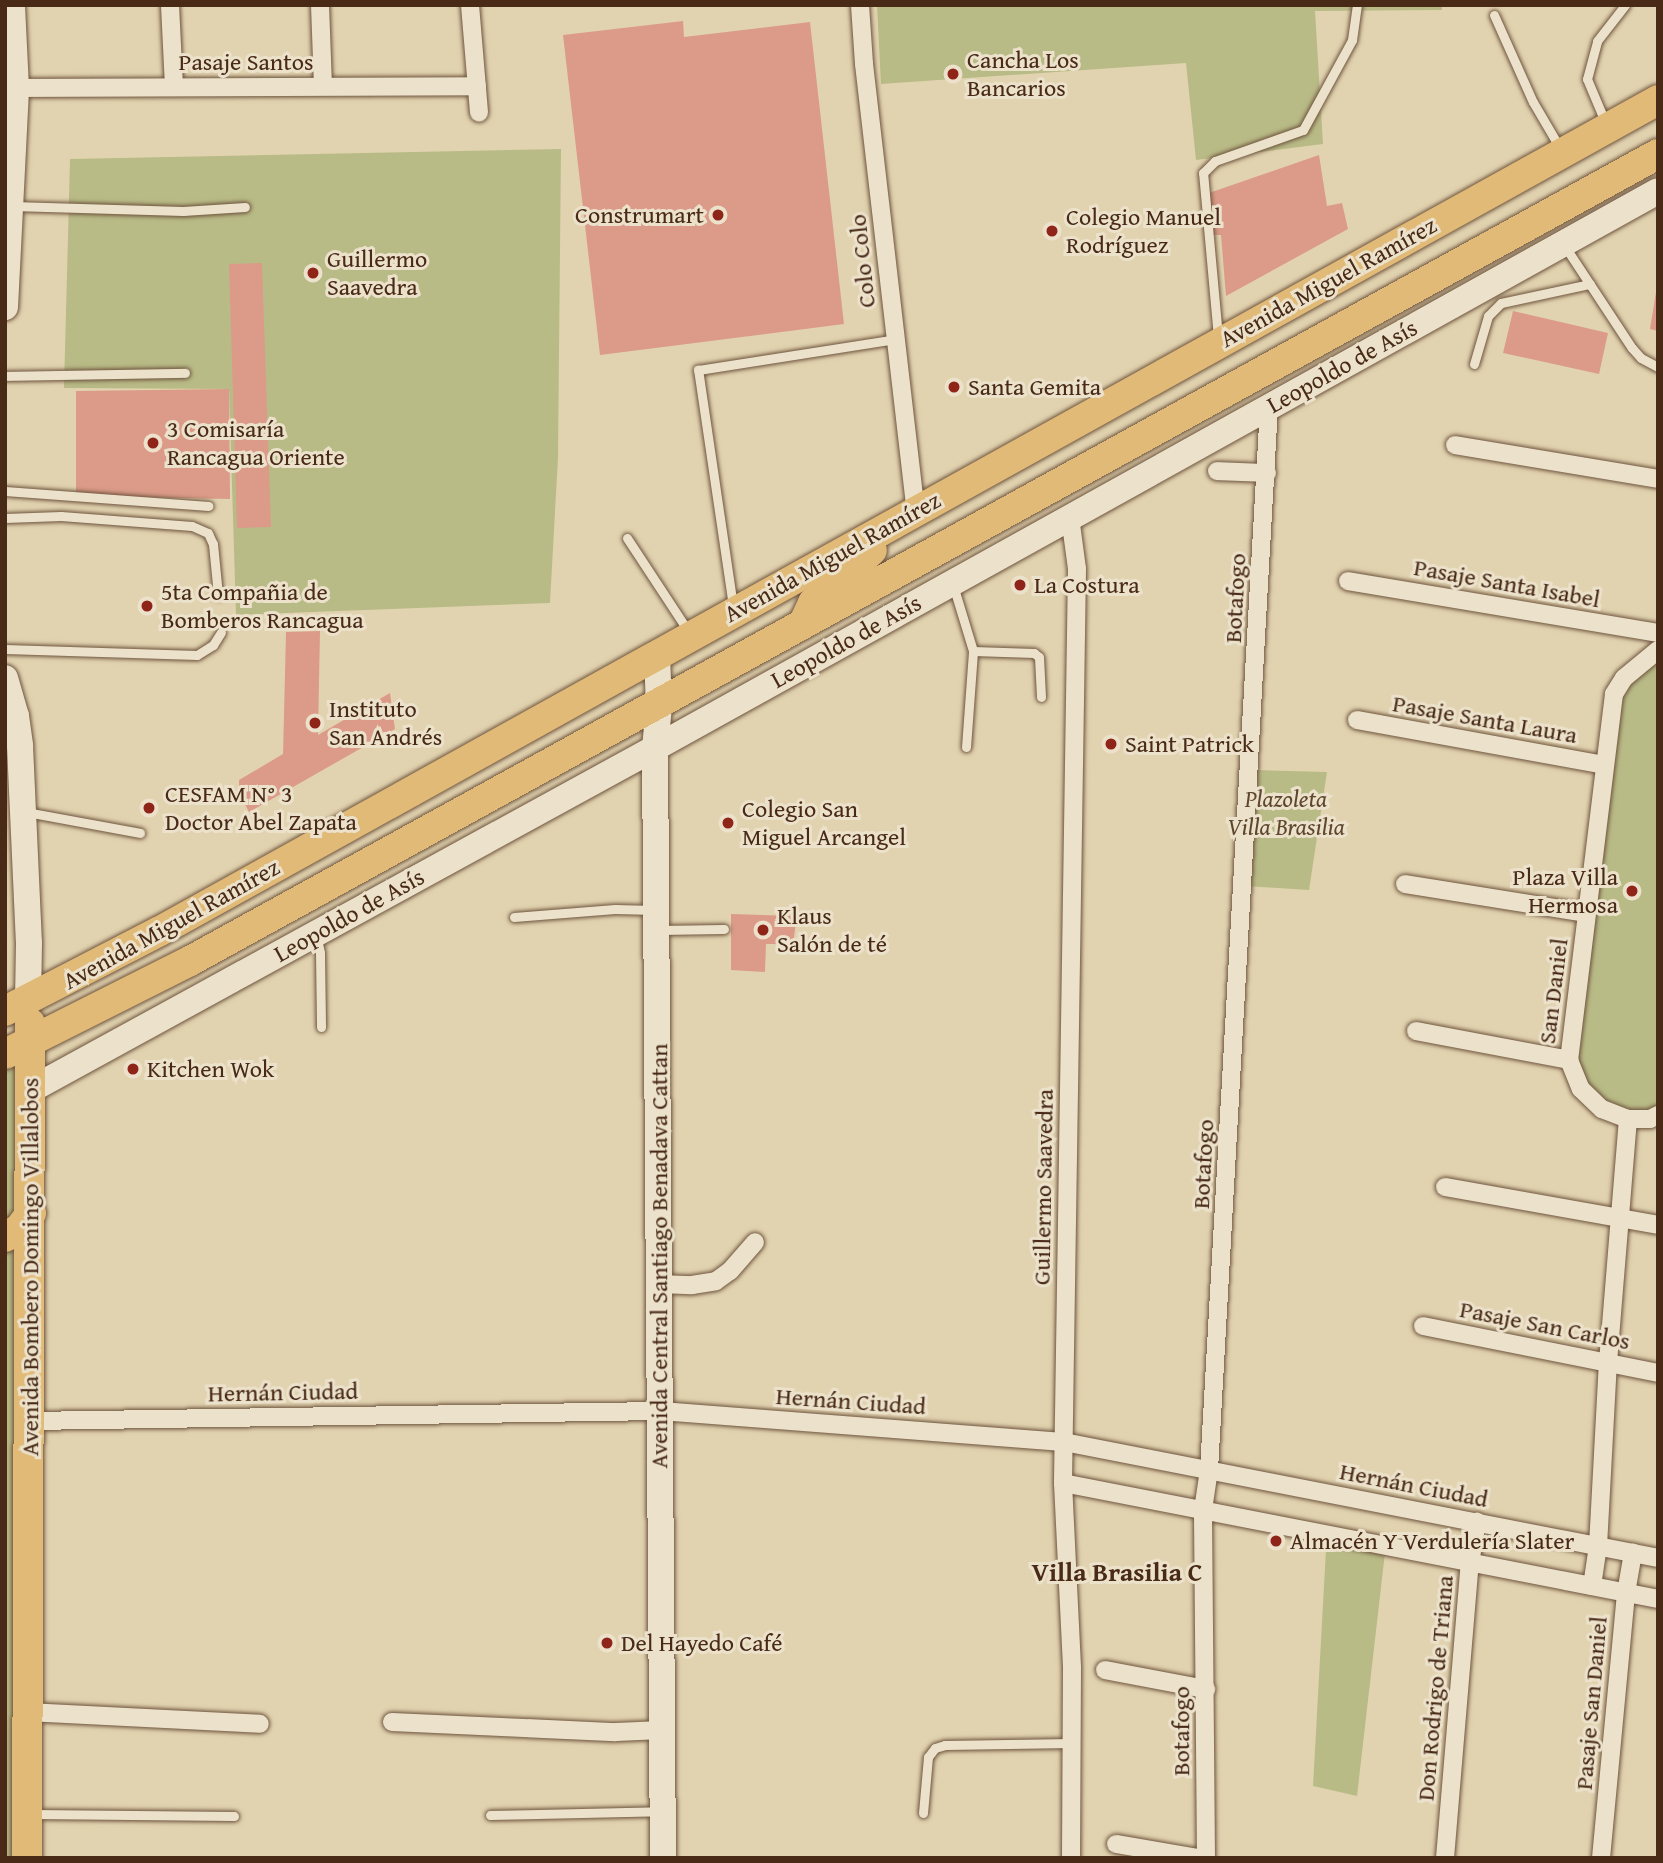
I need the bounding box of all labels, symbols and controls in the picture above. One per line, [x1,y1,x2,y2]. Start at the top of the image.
place label: Cancha Los Bancarios [967,46,1079,102]
street label: Pasaje Santos [179,48,313,76]
marker: Cancha Los Bancarios [945,66,961,82]
place label: Construmart [575,201,704,229]
place label: Colegio Manuel Rodríguez [1066,203,1221,259]
marker: Construmart [710,207,726,223]
street label: Avenida Miguel Ramírez [1215,210,1441,354]
street label: Colo Colo [843,213,881,309]
marker: Colegio Manuel Rodríguez [1044,223,1060,239]
place label: Guillermo Saavedra [327,245,427,301]
marker: Guillermo Saavedra [305,265,321,281]
street label: Leopoldo de Asís [1262,313,1422,419]
place label: Santa Gemita [968,373,1101,401]
marker: Santa Gemita [946,379,962,395]
place label: 3 Comisaría Rancagua Oriente [167,415,345,471]
marker: 3 Comisaría Rancagua Oriente [145,435,161,451]
street label: Avenida Miguel Ramírez [719,485,945,629]
street label: Botafogo [1218,552,1252,644]
street label: Pasaje Santa Isabel [1412,552,1602,614]
place label: La Costura [1034,571,1140,599]
marker: La Costura [1012,577,1028,593]
place label: 5ta Compañia de Bomberos Rancagua [161,578,364,634]
street label: Leopoldo de Asís [766,588,926,694]
marker: 5ta Compañia de Bomberos Rancagua [139,598,155,614]
street label: Pasaje Santa Laura [1391,689,1579,749]
place label: Instituto San Andrés [329,695,442,751]
marker: Instituto San Andrés [307,715,323,731]
place label: Saint Patrick [1125,730,1254,758]
marker: Saint Patrick [1103,736,1119,752]
place label: CESFAM N° 3 Doctor Abel Zapata [165,780,357,836]
park label: Plazoleta Villa Brasilia [1227,785,1345,841]
place label: Colegio San Miguel Arcangel [742,795,906,851]
marker: CESFAM N° 3 Doctor Abel Zapata [139,798,159,818]
marker: Colegio San Miguel Arcangel [720,815,736,831]
street label: Avenida Miguel Ramírez [58,852,284,996]
street label: Leopoldo de Asís [269,862,429,968]
place label: Plaza Villa Hermosa [1513,863,1618,919]
marker: Plaza Villa Hermosa [1624,883,1640,899]
place label: Klaus Salón de té [777,902,887,958]
marker: Klaus Salón de té [755,922,771,938]
street label: San Daniel [1532,937,1574,1045]
street label: Avenida Central Santiago Benadava Cattan [645,1043,673,1469]
place label: Kitchen Wok [147,1055,274,1083]
marker: Kitchen Wok [125,1061,141,1077]
street label: Avenida Bombero Domingo Villalobos [16,1078,44,1456]
street label: Guillermo Saavedra [1027,1089,1059,1285]
street label: Botafogo [1186,1118,1220,1210]
street label: Pasaje San Carlos [1457,1294,1633,1356]
street label: Hernán Ciudad [208,1376,358,1408]
street label: Hernán Ciudad [775,1381,927,1421]
street label: Hernán Ciudad [1337,1457,1491,1513]
place label: Almacén Y Verdulería Slater [1290,1527,1574,1555]
marker: Almacén Y Verdulería Slater [1268,1533,1284,1549]
district label: Villa Brasilia C [1032,1556,1202,1588]
street label: Don Rodrigo de Triana [1411,1574,1459,1802]
street label: Pasaje San Daniel [1569,1615,1613,1791]
place label: Del Hayedo Café [621,1629,783,1657]
marker: Del Hayedo Café [599,1635,615,1651]
street label: Botafogo [1167,1686,1195,1776]

